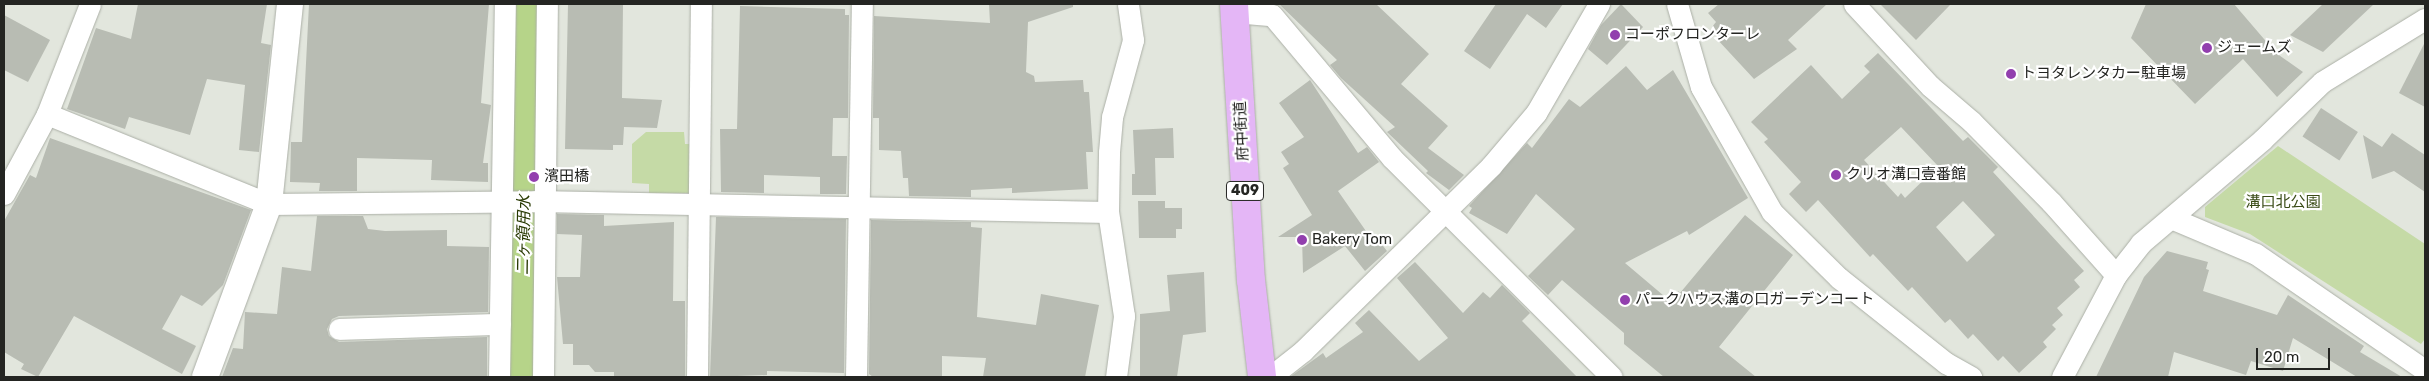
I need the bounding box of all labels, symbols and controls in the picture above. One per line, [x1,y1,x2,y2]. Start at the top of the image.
place label: コーポフロンターレ [1625,26,1760,44]
marker: コーポフロンターレ [1609,29,1621,41]
place label: ジェームズ [2217,39,2292,57]
marker: ジェームズ [2201,42,2213,54]
place label: トヨタレンタカー駐車場 [2021,65,2186,83]
marker: トヨタレンタカー駐車場 [2005,68,2017,80]
street label: 府中街道 [1231,101,1253,161]
place label: クリオ溝口壹番館 [1846,166,1966,184]
place label: 濱田橋 [544,168,589,186]
marker: クリオ溝口壹番館 [1830,169,1842,181]
marker: 濱田橋 [528,171,540,183]
road number: 409 [1225,180,1265,202]
park label: 溝口北公園 [2246,194,2320,212]
water label: 二ヶ領用水 [514,195,534,275]
place label: Bakery Tom [1312,231,1393,249]
marker: Bakery Tom [1296,234,1308,246]
place label: パークハウス溝の口ガーデンコート [1635,291,1875,309]
marker: パークハウス溝の口ガーデンコート [1619,294,1631,306]
scale bar [2259,338,2333,370]
text: 20 m [2264,348,2299,366]

